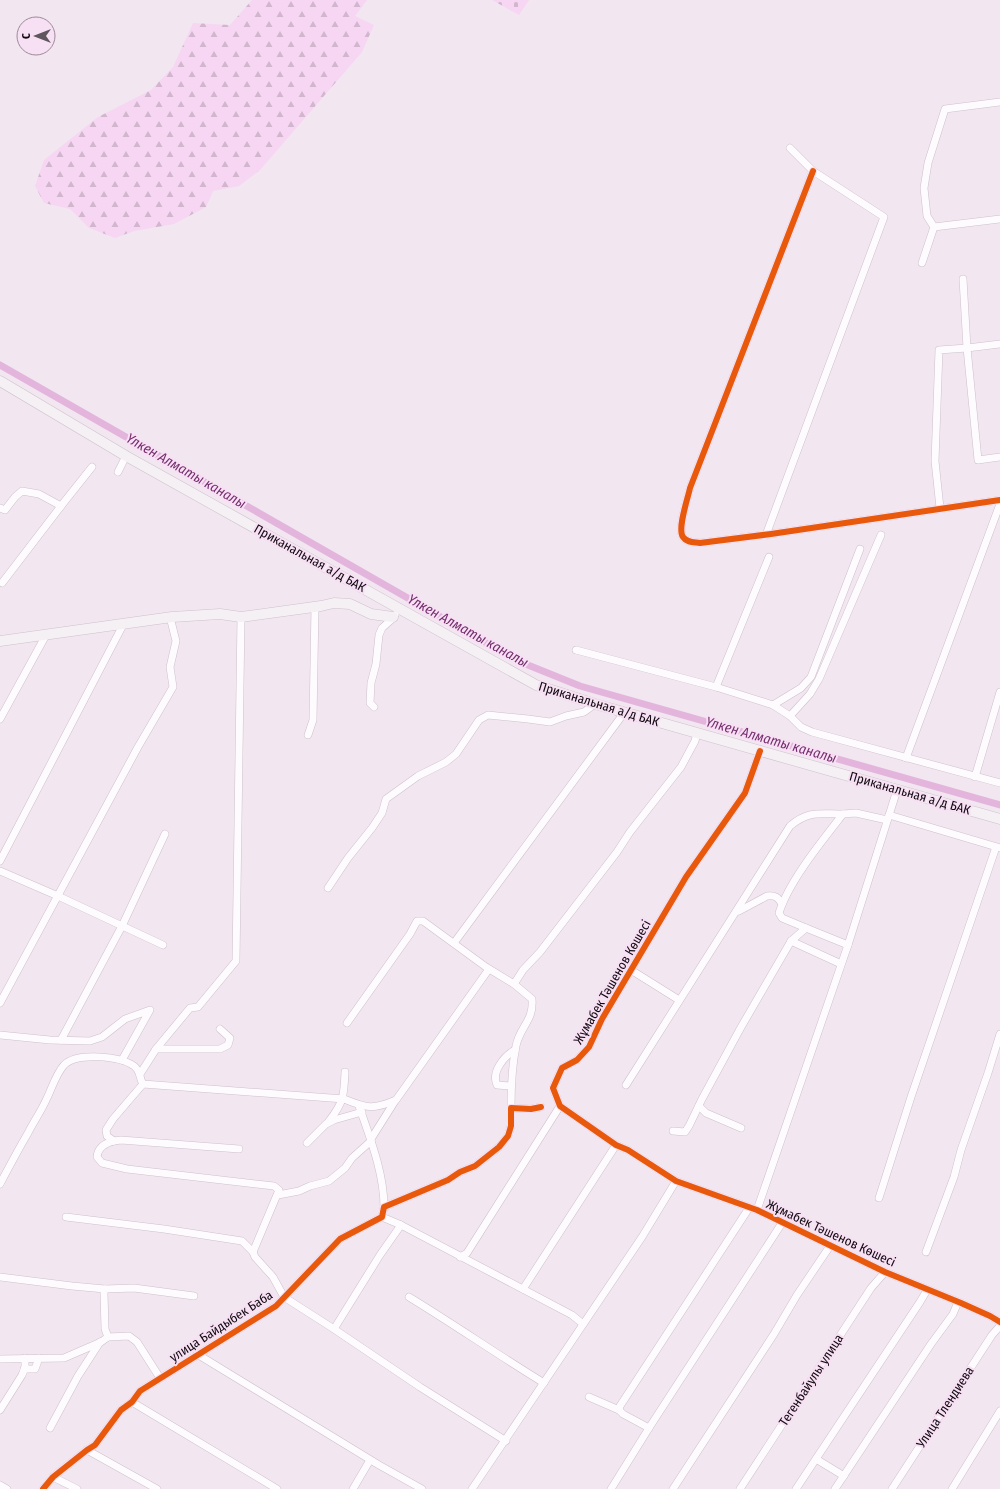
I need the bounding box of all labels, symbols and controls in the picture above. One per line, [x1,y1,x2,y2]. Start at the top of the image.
north arrow [16,16,56,56]
text: С [20,33,33,39]
water label: Үлкен Алматы каналы [123,430,249,512]
street label: Приканальная а/д БАК [252,521,368,595]
water label: Үлкен Алматы каналы [405,591,531,671]
street label: Приканальная а/д БАК [537,679,661,730]
water label: Үлкен Алматы каналы [704,713,838,767]
street label: Приканальная а/д БАК [848,769,972,817]
street label: Жұмабек Тәшенов Көшесі [570,917,654,1047]
street label: Жұмабек Тәшенов Көшесі [764,1196,898,1270]
street label: улица Байдыбек Баба [167,1287,275,1365]
street label: Тегенбайулы улица [776,1331,846,1429]
street label: Улица Тлендиева [913,1364,977,1451]

